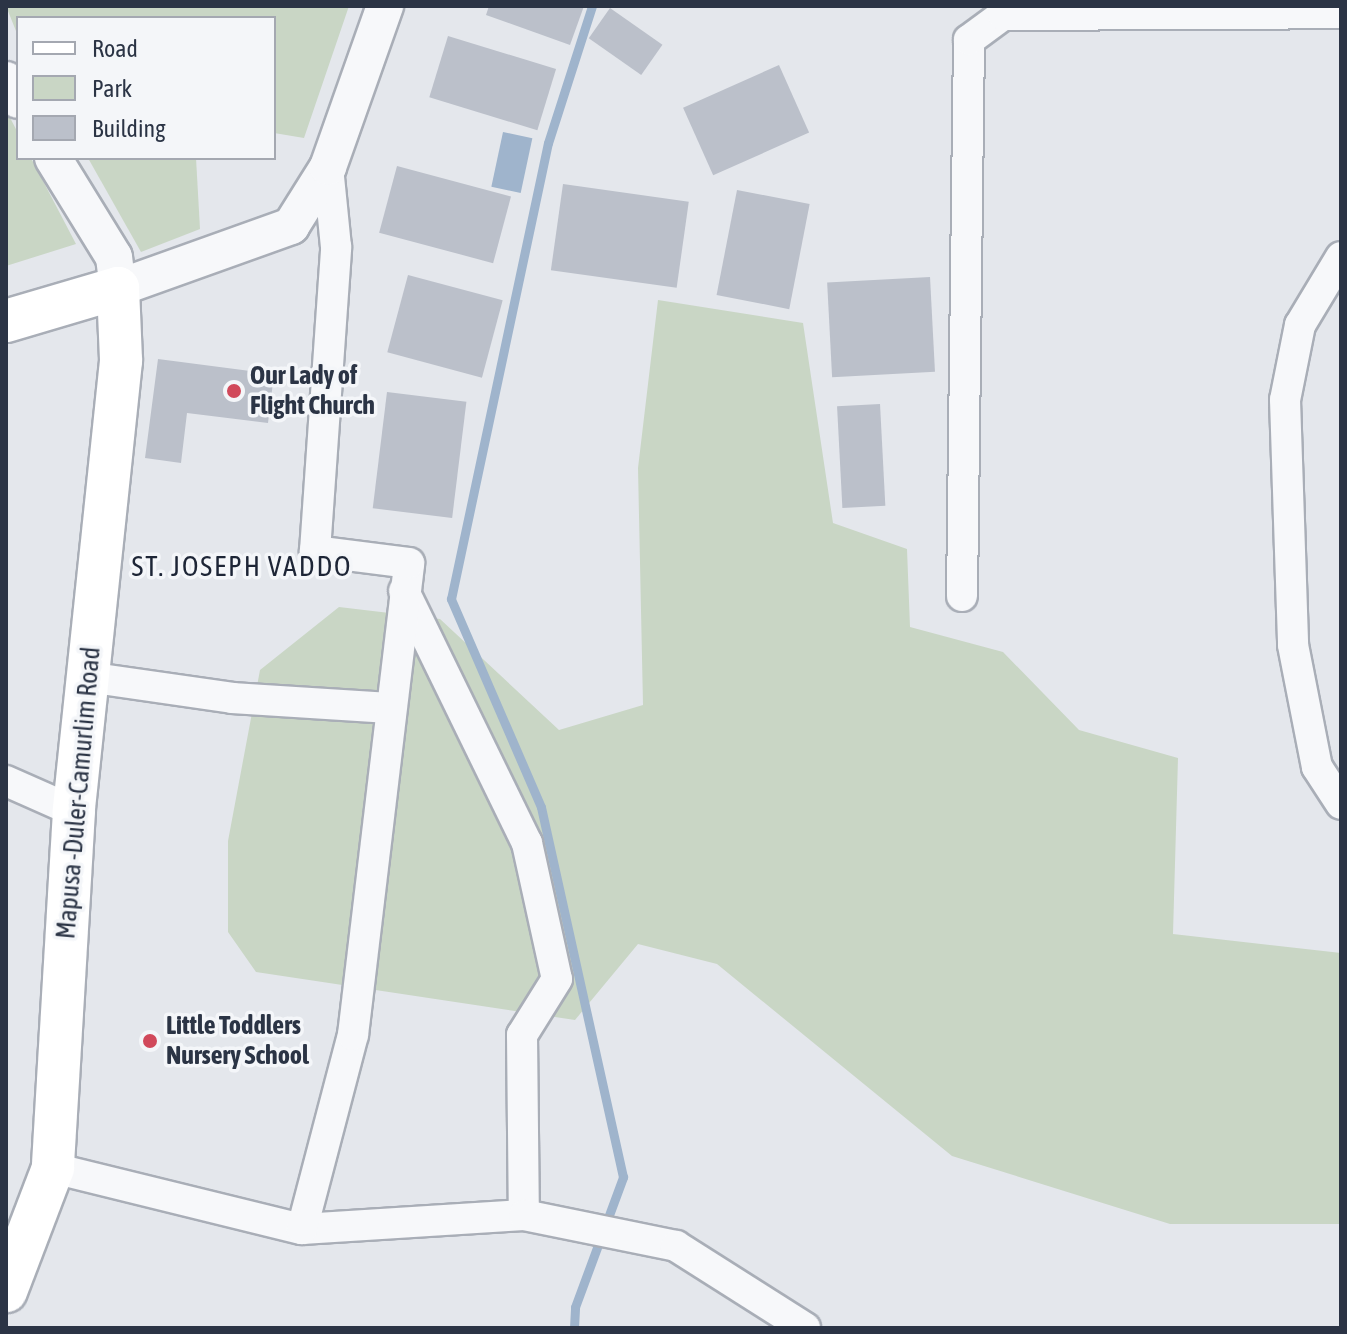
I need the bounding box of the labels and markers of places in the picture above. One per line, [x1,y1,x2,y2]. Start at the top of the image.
place label: Our Lady of Flight Church [250,360,375,422]
marker: Our Lady of Flight Church [225,382,243,400]
place label: Little Toddlers Nursery School [166,1010,309,1072]
marker: Little Toddlers Nursery School [141,1032,159,1050]

